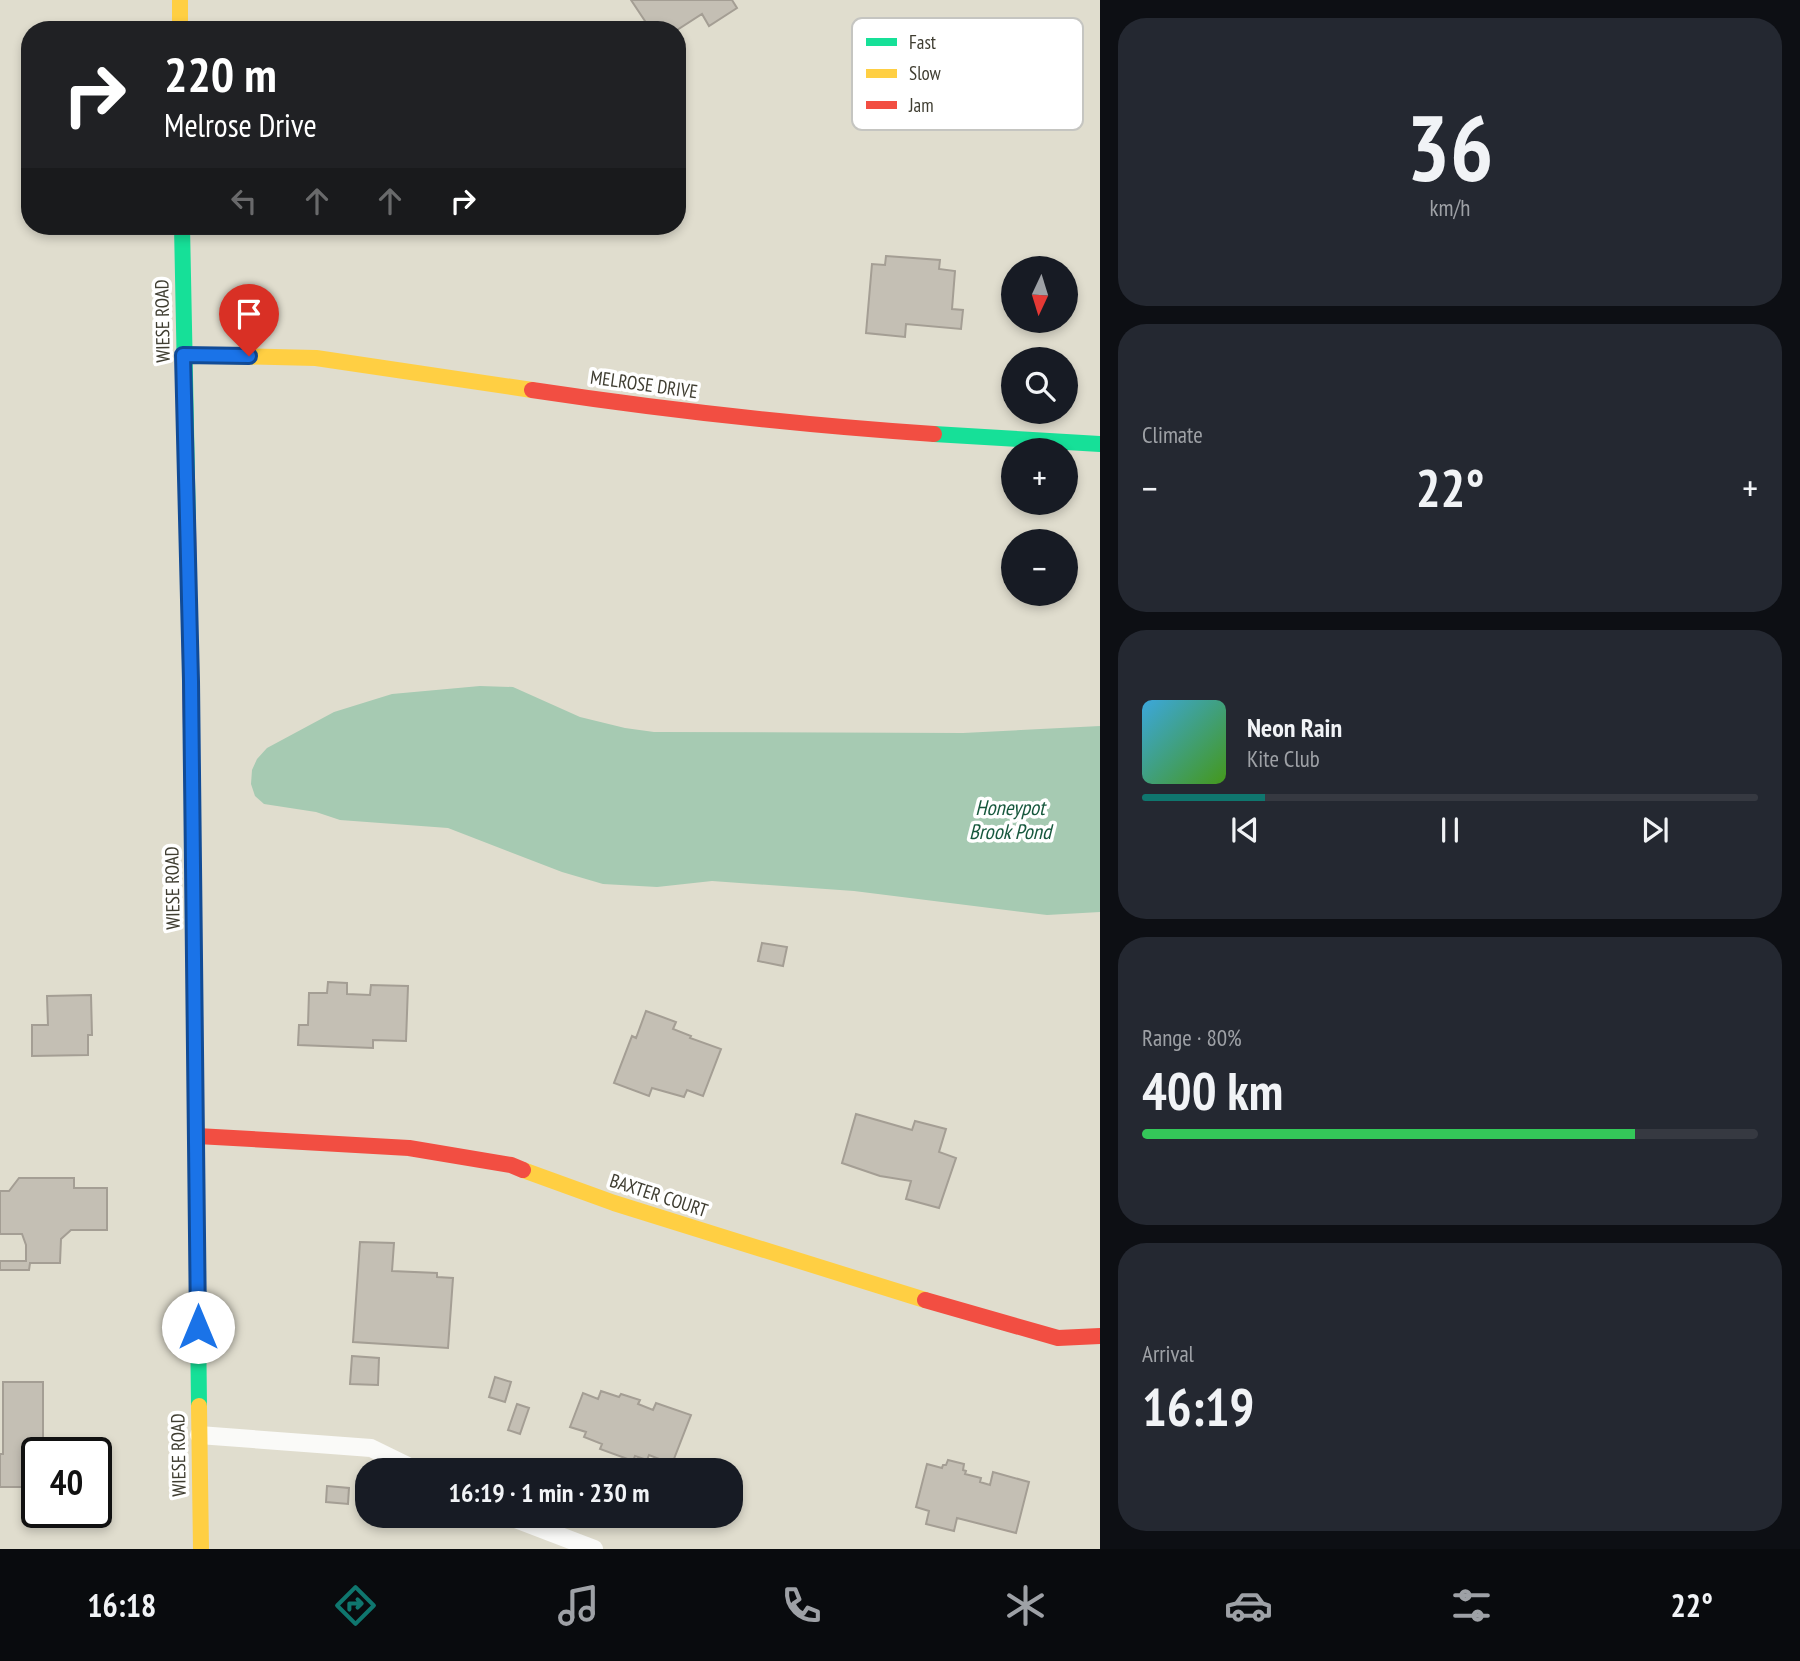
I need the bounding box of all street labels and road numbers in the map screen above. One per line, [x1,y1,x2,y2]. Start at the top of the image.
street label: WIESE ROAD [149,279,175,363]
street label: MELROSE DRIVE [589,365,699,403]
street label: WIESE ROAD [159,846,185,930]
street label: BAXTER COURT [607,1168,711,1222]
street label: WIESE ROAD [165,1413,191,1497]

